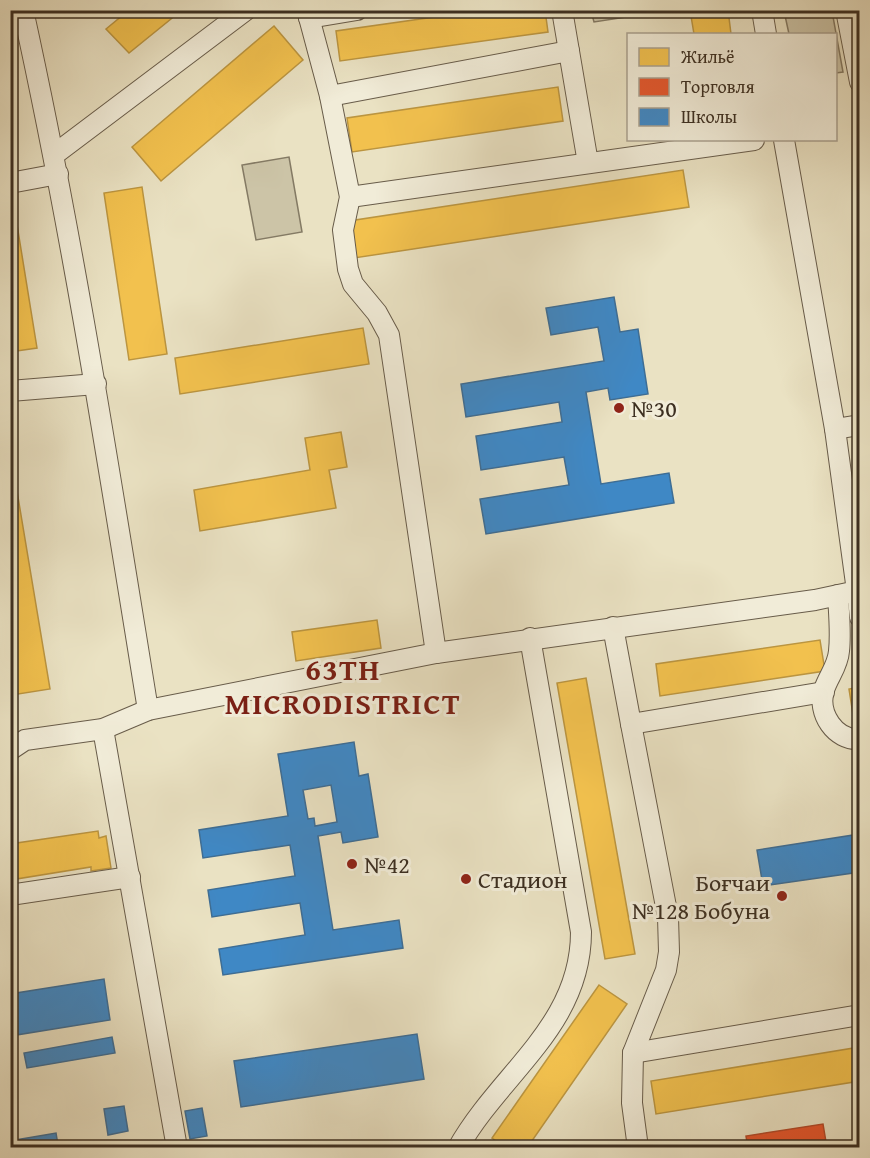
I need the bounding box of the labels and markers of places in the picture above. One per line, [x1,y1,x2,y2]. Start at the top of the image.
place label: №30 [631,391,677,426]
marker: №30 [612,401,626,415]
place label: №42 [364,847,410,882]
marker: №42 [345,857,359,871]
place label: Стадион [478,862,568,897]
place label: Боғчаи №128 Бобуна [632,865,771,928]
marker: Стадион [459,872,473,886]
marker: Боғчаи №128 Бобуна [775,889,789,903]

